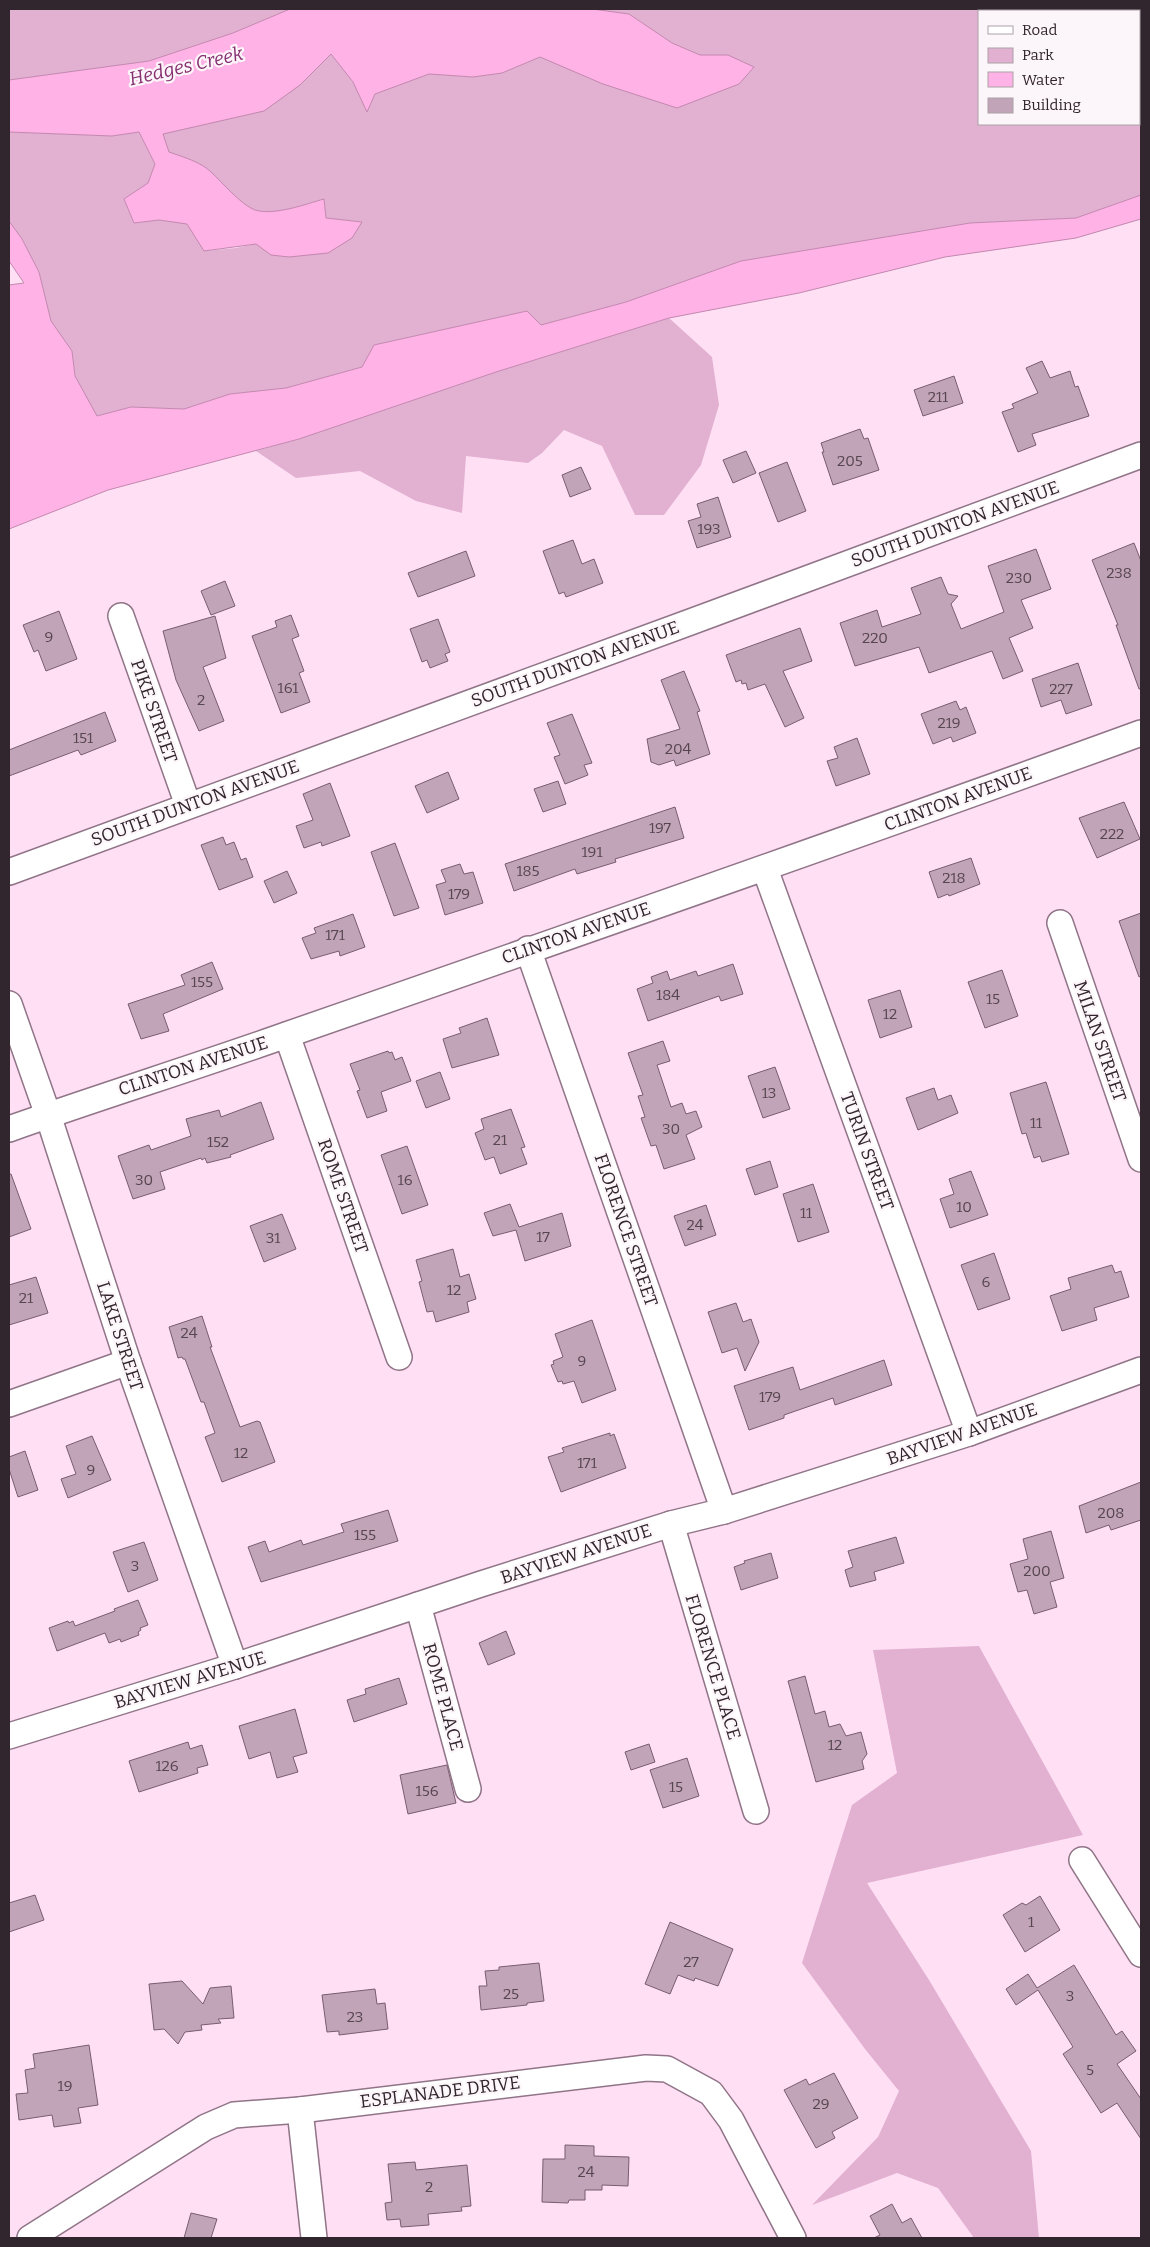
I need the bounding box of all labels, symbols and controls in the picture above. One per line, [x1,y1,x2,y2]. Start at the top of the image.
legend [978,10,1140,125]
text: Road [1022,21,1057,39]
water label: Hedges Creek [127,42,246,90]
text: Park [1022,46,1054,64]
text: Water [1022,71,1065,89]
text: Building [1022,96,1081,114]
house number: 211 [928,388,948,406]
house number: 205 [837,452,863,470]
street label: SOUTH DUNTON AVENUE [848,476,1062,572]
house number: 193 [697,520,721,538]
house number: 238 [1106,564,1132,582]
house number: 230 [1006,569,1032,587]
street label: SOUTH DUNTON AVENUE [468,616,682,712]
house number: 9 [45,628,53,646]
house number: 220 [862,629,888,647]
street label: PIKE STREET [126,656,182,766]
house number: 161 [278,679,298,697]
house number: 227 [1049,680,1073,698]
house number: 2 [197,691,205,709]
house number: 219 [937,714,961,732]
house number: 151 [73,729,93,747]
house number: 204 [665,740,692,758]
street label: SOUTH DUNTON AVENUE [88,755,302,851]
street label: CLINTON AVENUE [881,762,1035,836]
house number: 197 [649,819,672,837]
house number: 222 [1100,825,1124,843]
house number: 191 [582,843,602,861]
house number: 185 [516,862,540,880]
house number: 218 [942,869,966,887]
house number: 179 [448,885,470,903]
street label: CLINTON AVENUE [499,897,653,969]
house number: 171 [325,926,345,944]
house number: 155 [191,973,213,991]
street label: MILAN STREET [1069,978,1131,1105]
house number: 184 [656,986,680,1004]
house number: 15 [986,990,1000,1008]
house number: 12 [883,1005,897,1023]
street label: CLINTON AVENUE [115,1031,271,1101]
house number: 13 [762,1084,776,1102]
street label: TURIN STREET [835,1089,899,1213]
house number: 11 [1030,1114,1042,1132]
house number: 30 [662,1120,680,1138]
house number: 21 [493,1131,507,1149]
house number: 152 [207,1133,229,1151]
street label: ROME STREET [313,1136,373,1257]
street label: FLORENCE STREET [589,1151,663,1310]
house number: 30 [135,1171,153,1189]
house number: 16 [398,1171,413,1189]
house number: 10 [956,1198,972,1216]
house number: 11 [800,1204,812,1222]
house number: 24 [687,1216,704,1234]
house number: 17 [536,1228,550,1246]
house number: 31 [266,1229,280,1247]
house number: 6 [982,1273,991,1291]
street label: LAKE STREET [92,1279,148,1394]
house number: 12 [447,1281,461,1299]
house number: 21 [19,1289,33,1307]
house number: 24 [181,1324,198,1342]
house number: 9 [578,1352,586,1370]
house number: 179 [759,1388,781,1406]
street label: BAYVIEW AVENUE [884,1398,1040,1470]
house number: 12 [234,1444,248,1462]
house number: 171 [577,1454,597,1472]
house number: 9 [87,1461,95,1479]
house number: 208 [1098,1504,1124,1522]
street label: BAYVIEW AVENUE [498,1519,654,1589]
house number: 155 [354,1526,376,1544]
house number: 3 [131,1557,139,1575]
house number: 200 [1023,1562,1051,1580]
street label: FLORENCE PLACE [680,1592,746,1742]
street label: ROME PLACE [418,1641,468,1753]
street label: BAYVIEW AVENUE [111,1646,269,1714]
house number: 12 [828,1736,842,1754]
house number: 126 [155,1757,179,1775]
house number: 15 [669,1778,683,1796]
house number: 156 [416,1782,439,1800]
house number: 1 [1028,1913,1034,1931]
house number: 27 [683,1953,699,1971]
house number: 25 [503,1985,519,2003]
house number: 3 [1066,1987,1074,2005]
house number: 23 [347,2008,363,2026]
house number: 5 [1086,2061,1094,2079]
street label: ESPLANADE DRIVE [359,2071,521,2113]
house number: 19 [58,2077,72,2095]
house number: 29 [813,2095,829,2113]
house number: 24 [578,2163,595,2181]
house number: 2 [425,2178,433,2196]

